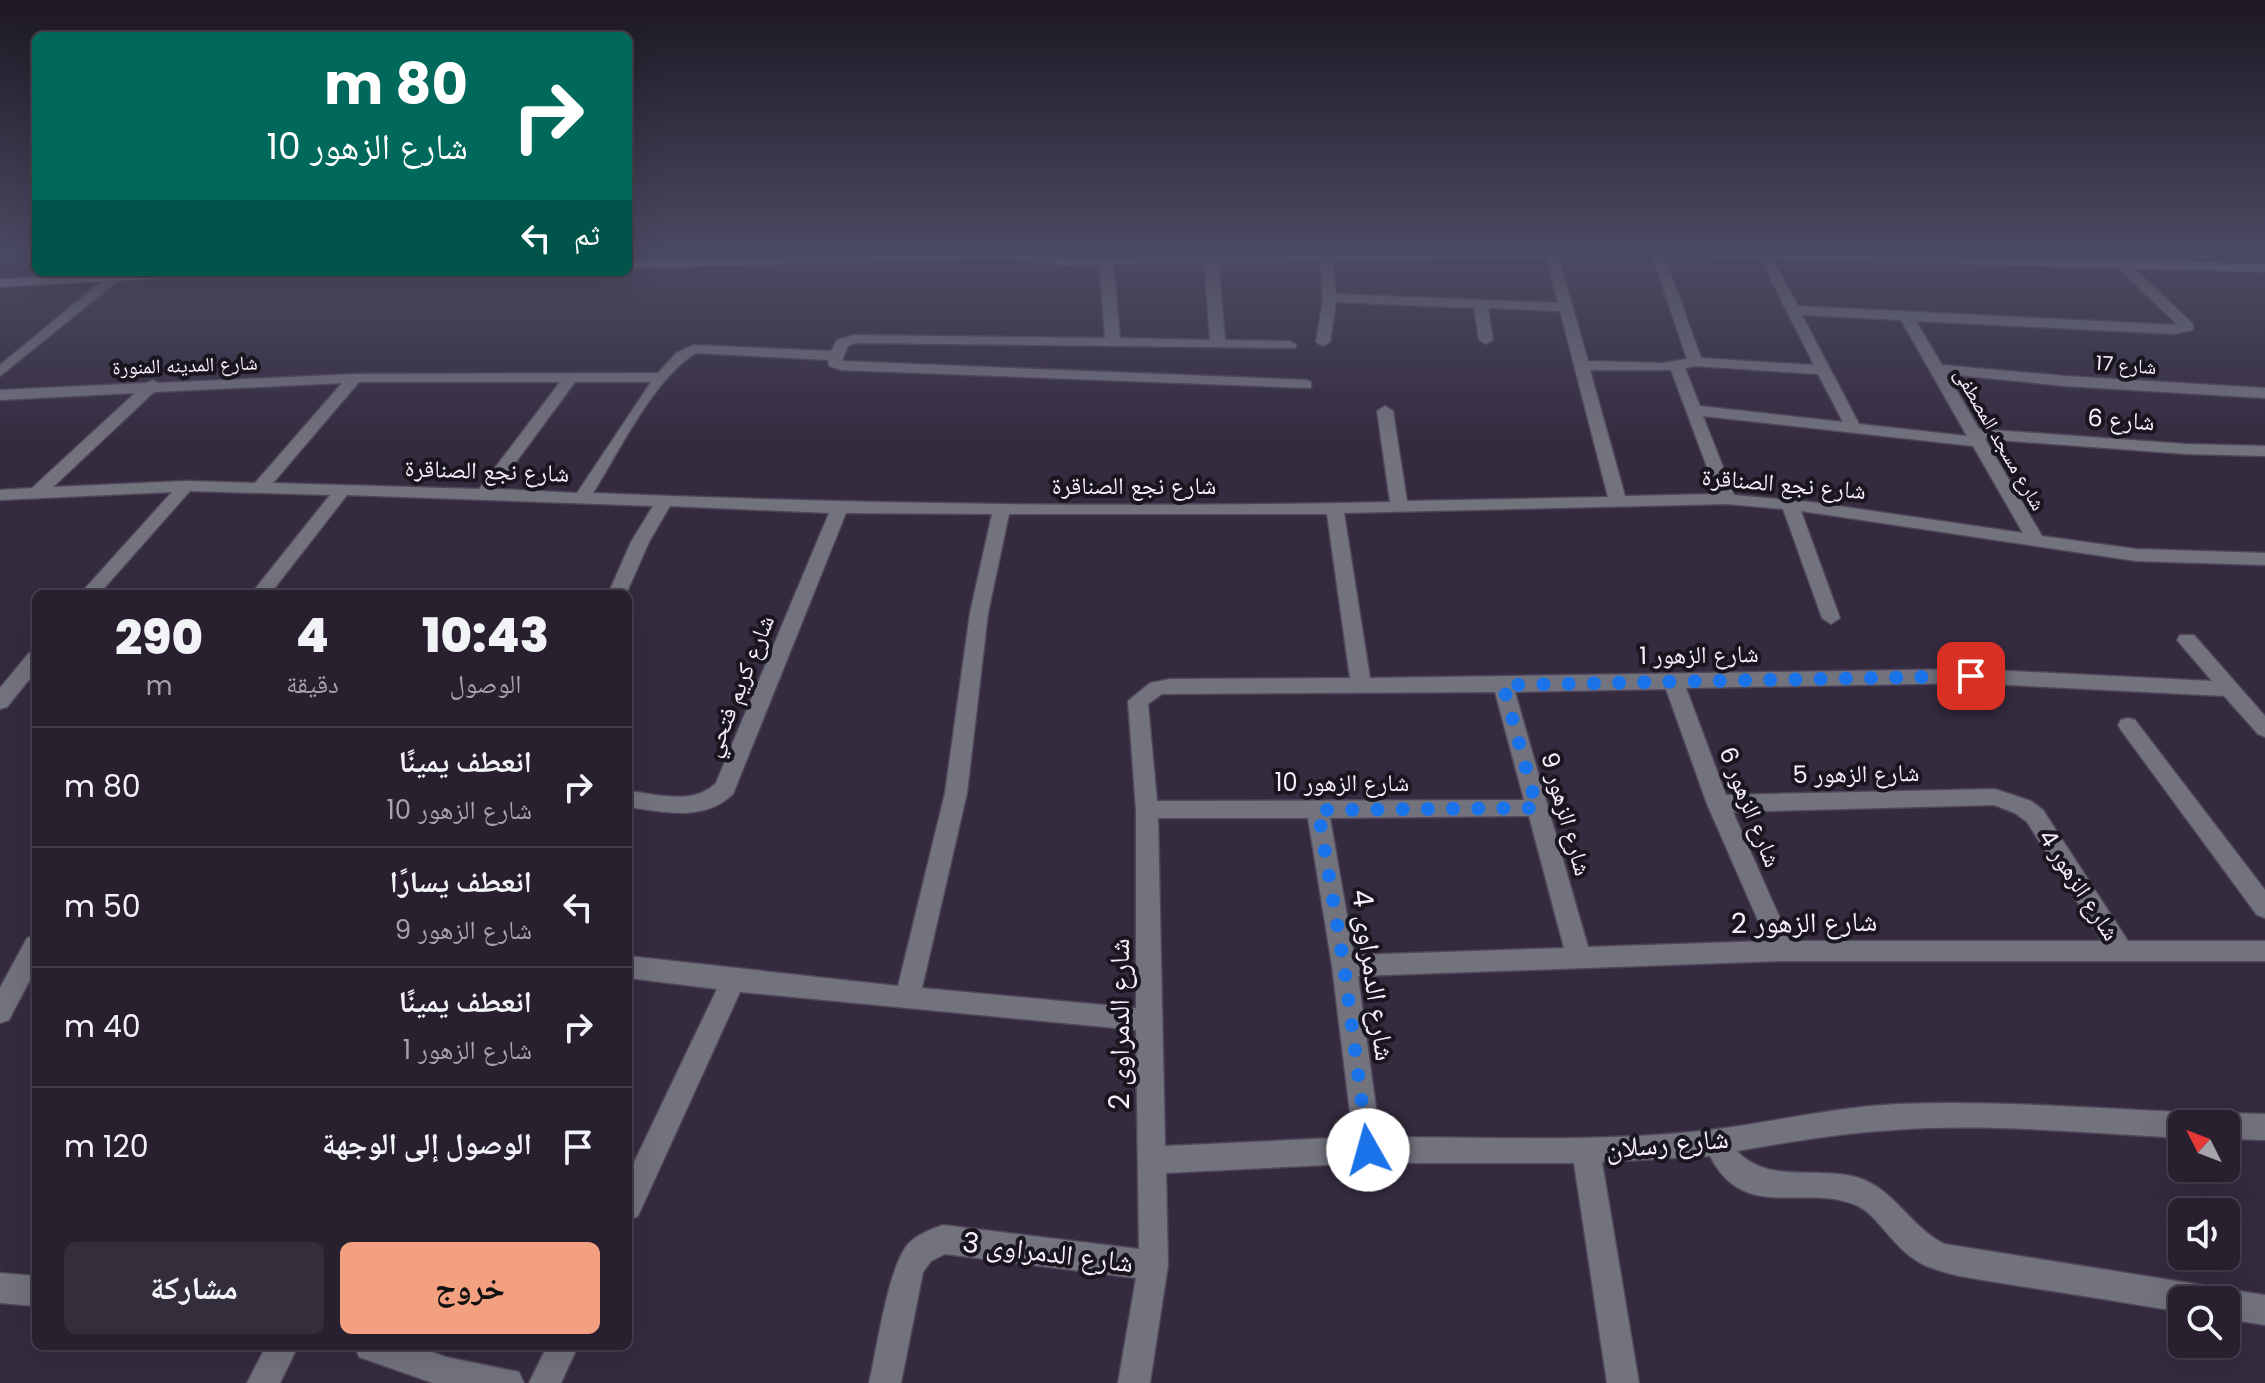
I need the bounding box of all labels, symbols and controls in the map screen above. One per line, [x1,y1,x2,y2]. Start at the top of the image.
text: 80 m [324,45,468,124]
icon: right [496,64,600,168]
text: شارع الزهور 10 [266,121,468,172]
text: ثم [574,213,600,256]
icon: left [514,216,558,260]
street label: شارع المدينه المنورة [112,348,258,382]
street label: شارع 17 [2095,349,2157,381]
street label: شارع مسجد المصطفى [1948,362,2052,516]
street label: شارع 6 [2086,401,2156,438]
street label: شارع نجع الصناقرة [404,451,570,490]
street label: شارع نجع الصناقرة [1701,460,1867,507]
street label: شارع نجع الصناقرة [1052,469,1216,502]
text: 4 [296,602,329,669]
text: 10:43 [422,602,549,669]
text: 290 [115,604,203,671]
street label: شارع كريم فتحي [695,610,785,763]
street label: شارع الزهور 1 [1639,637,1759,672]
pin [1937,642,2005,710]
icon: arrive [1949,654,1993,698]
text: دقيقة [286,666,339,702]
text: الوصول [449,666,521,702]
text: m [146,668,172,704]
text: انعطف يمينًا [398,740,532,783]
street label: شارع الزهور 6 [1711,742,1790,872]
street label: شارع الزهور 9 [1533,748,1600,879]
street label: شارع الزهور 5 [1792,756,1920,791]
text: 80 m [64,765,141,808]
icon: right [556,765,600,809]
street label: شارع الزهور 10 [1275,766,1409,799]
text: شارع الزهور 10 [386,792,532,828]
street label: شارع الزهور 4 [2031,823,2128,947]
text: انعطف يسارًا [390,860,532,903]
text: 50 m [64,885,141,928]
icon: left [556,885,600,929]
street label: شارع الدمراوى 4 [1342,887,1405,1063]
street label: شارع الزهور 2 [1731,902,1878,943]
text: شارع الزهور 9 [395,912,532,948]
street label: شارع الدمراوى 2 [1100,938,1139,1110]
text: انعطف يمينًا [398,980,532,1023]
text: 40 m [64,1005,141,1048]
icon: right [556,1005,600,1049]
text: شارع الزهور 1 [403,1032,532,1068]
position arrow [1326,1108,1410,1192]
north arrow [2168,1110,2240,1182]
map controls [2168,1110,2240,1358]
street label: شارع رسلان [1604,1119,1730,1168]
text: الوصول إلى الوجهة [322,1122,532,1165]
text: 120 m [64,1125,149,1168]
icon: arrive [556,1125,600,1169]
button: sound [2168,1198,2240,1270]
street label: شارع الدمراوى 3 [960,1223,1136,1282]
button: مشاركة [64,1242,324,1334]
button: خروج [340,1242,600,1334]
button: search [2168,1286,2240,1358]

